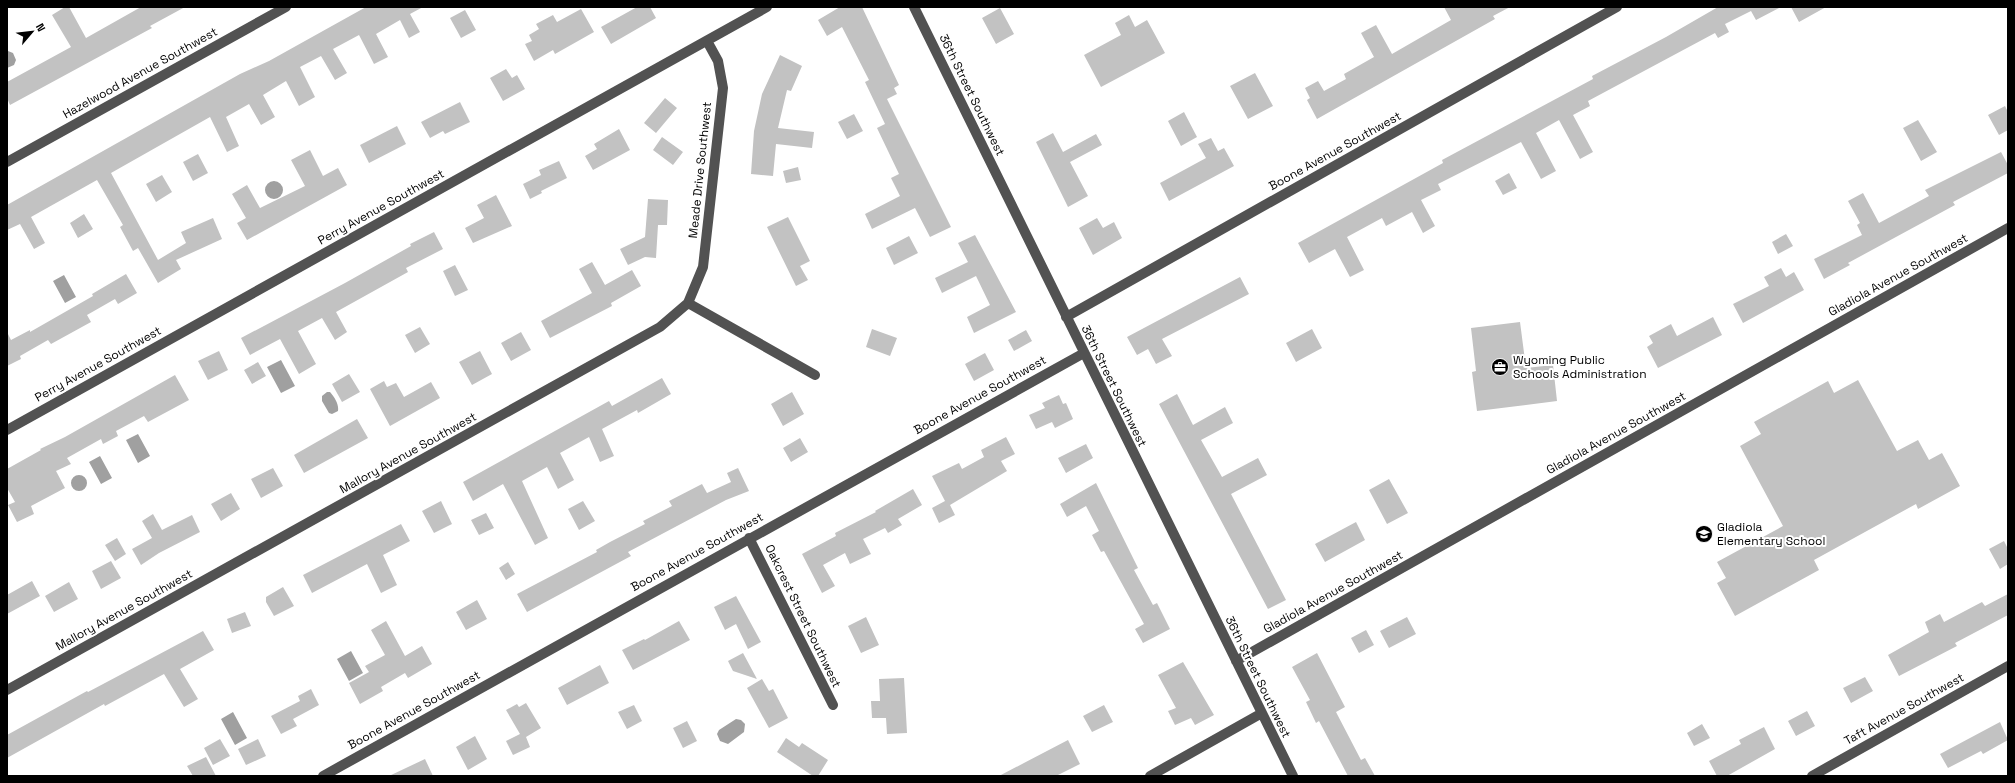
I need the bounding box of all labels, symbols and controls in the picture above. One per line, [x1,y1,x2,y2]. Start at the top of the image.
north arrow [12,12,52,52]
text: N [33,21,49,34]
street label: Hazelwood Avenue Southwest [60,24,220,122]
street label: 36th Street Southwest [936,31,1008,159]
street label: Meade Drive Southwest [685,101,715,239]
street label: Boone Avenue Southwest [1266,108,1404,194]
street label: Perry Avenue Southwest [315,166,447,248]
street label: Gladiola Avenue Southwest [1825,230,1971,320]
street label: 36th Street Southwest [1078,322,1150,450]
street label: Perry Avenue Southwest [32,323,164,405]
street label: Boone Avenue Southwest [911,352,1049,438]
place label: Wyoming Public Schools Administration [1513,352,1647,382]
office icon: Wyoming Public Schools Administration [1490,357,1510,377]
street label: Gladiola Avenue Southwest [1543,388,1689,478]
street label: Mallory Avenue Southwest [337,409,479,497]
street label: Boone Avenue Southwest [628,509,766,595]
place label: Gladiola Elementary School [1717,519,1825,549]
school or university icon: Gladiola Elementary School [1694,524,1714,544]
street label: Oakcrest Street Southwest [761,542,845,690]
street label: Gladiola Avenue Southwest [1260,547,1406,637]
street label: Mallory Avenue Southwest [53,566,195,654]
street label: 36th Street Southwest [1222,613,1294,741]
street label: Boone Avenue Southwest [345,667,483,753]
street label: Taft Avenue Southwest [1841,669,1967,749]

